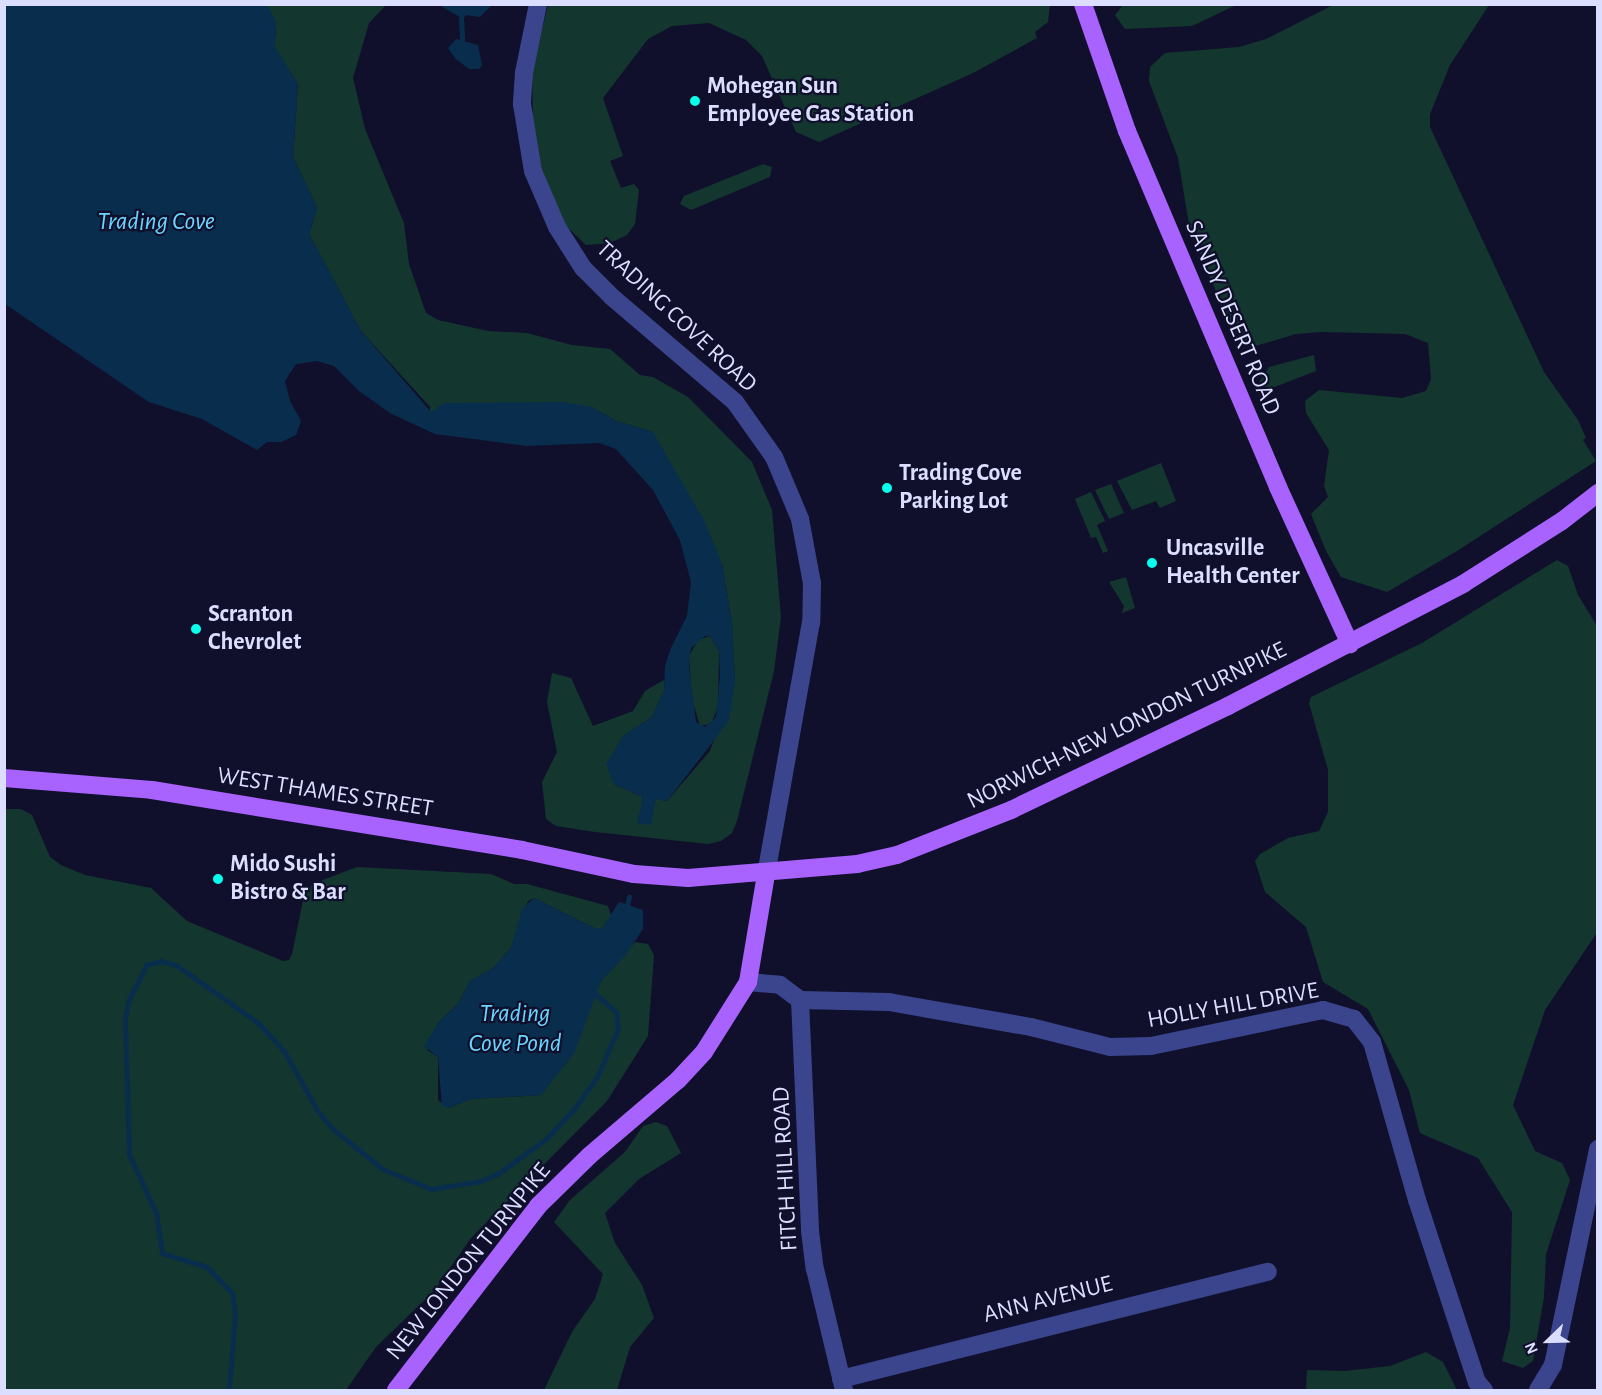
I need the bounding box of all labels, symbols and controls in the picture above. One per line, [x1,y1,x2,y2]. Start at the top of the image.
place label: Mohegan Sun Employee Gas Station [707,73,914,129]
marker: Mohegan Sun Employee Gas Station [688,94,702,108]
water label: Trading Cove [97,206,215,238]
street label: SANDY DESERT ROAD [1178,216,1286,420]
street label: TRADING COVE ROAD [590,235,762,399]
place label: Trading Cove Parking Lot [899,460,1022,516]
marker: Trading Cove Parking Lot [880,481,894,495]
place label: Uncasville Health Center [1166,535,1300,591]
marker: Uncasville Health Center [1143,554,1161,572]
place label: Scranton Chevrolet [208,601,301,657]
marker: Scranton Chevrolet [189,622,203,636]
street label: NORWICH-NEW LONDON TURNPIKE [963,636,1291,816]
street label: WEST THAMES STREET [215,762,435,824]
place label: Mido Sushi Bistro & Bar [230,851,346,907]
marker: Mido Sushi Bistro & Bar [211,872,225,886]
street label: HOLLY HILL DRIVE [1145,977,1321,1035]
water label: Trading Cove Pond [469,998,561,1060]
street label: FITCH HILL ROAD [767,1086,805,1252]
street label: NEW LONDON TURNPIKE [381,1158,557,1366]
street label: ANN AVENUE [980,1270,1116,1330]
north arrow [1518,1311,1578,1371]
text: N [1522,1340,1541,1356]

